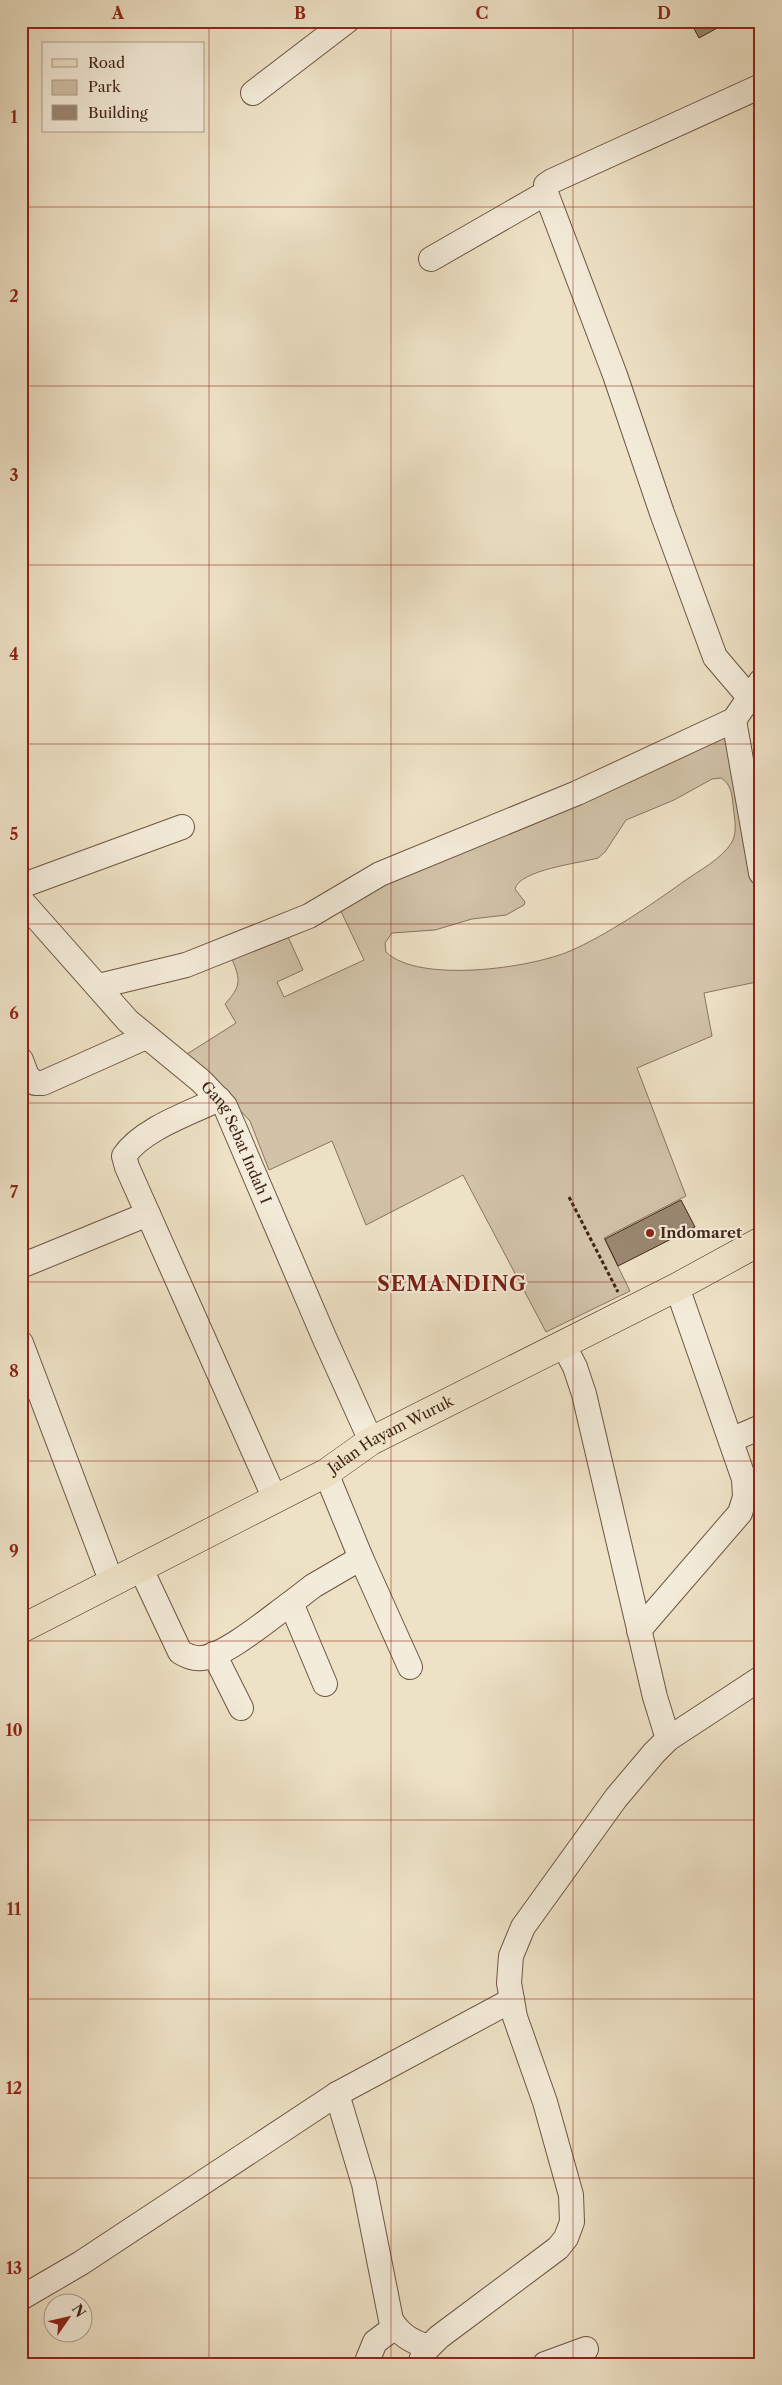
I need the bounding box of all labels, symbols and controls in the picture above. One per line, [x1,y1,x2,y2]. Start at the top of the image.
text: A [111,3,125,23]
text: B [294,3,306,23]
text: C [476,3,488,23]
text: D [657,3,671,23]
legend [42,42,205,132]
text: Road [88,53,125,72]
text: Park [88,77,122,96]
text: Building [88,103,148,122]
text: 1 [10,107,18,127]
text: 2 [9,286,19,306]
text: 3 [9,465,19,485]
text: 4 [9,644,19,664]
text: 5 [10,824,19,844]
text: 6 [9,1003,19,1023]
street label: Gang Sebat Indah I [197,1077,276,1206]
text: 7 [10,1182,19,1202]
place label: Indomaret [660,1223,742,1242]
marker: Indomaret [644,1227,656,1239]
district label: SEMANDING [377,1272,527,1296]
text: 8 [9,1361,19,1381]
street label: Jalan Hayam Wuruk [322,1391,457,1479]
text: 9 [9,1541,19,1561]
text: 10 [5,1720,23,1740]
text: 11 [7,1899,22,1919]
text: 12 [6,2078,22,2098]
text: 13 [6,2258,22,2278]
north arrow [42,2292,92,2342]
text: N [68,2301,90,2321]

